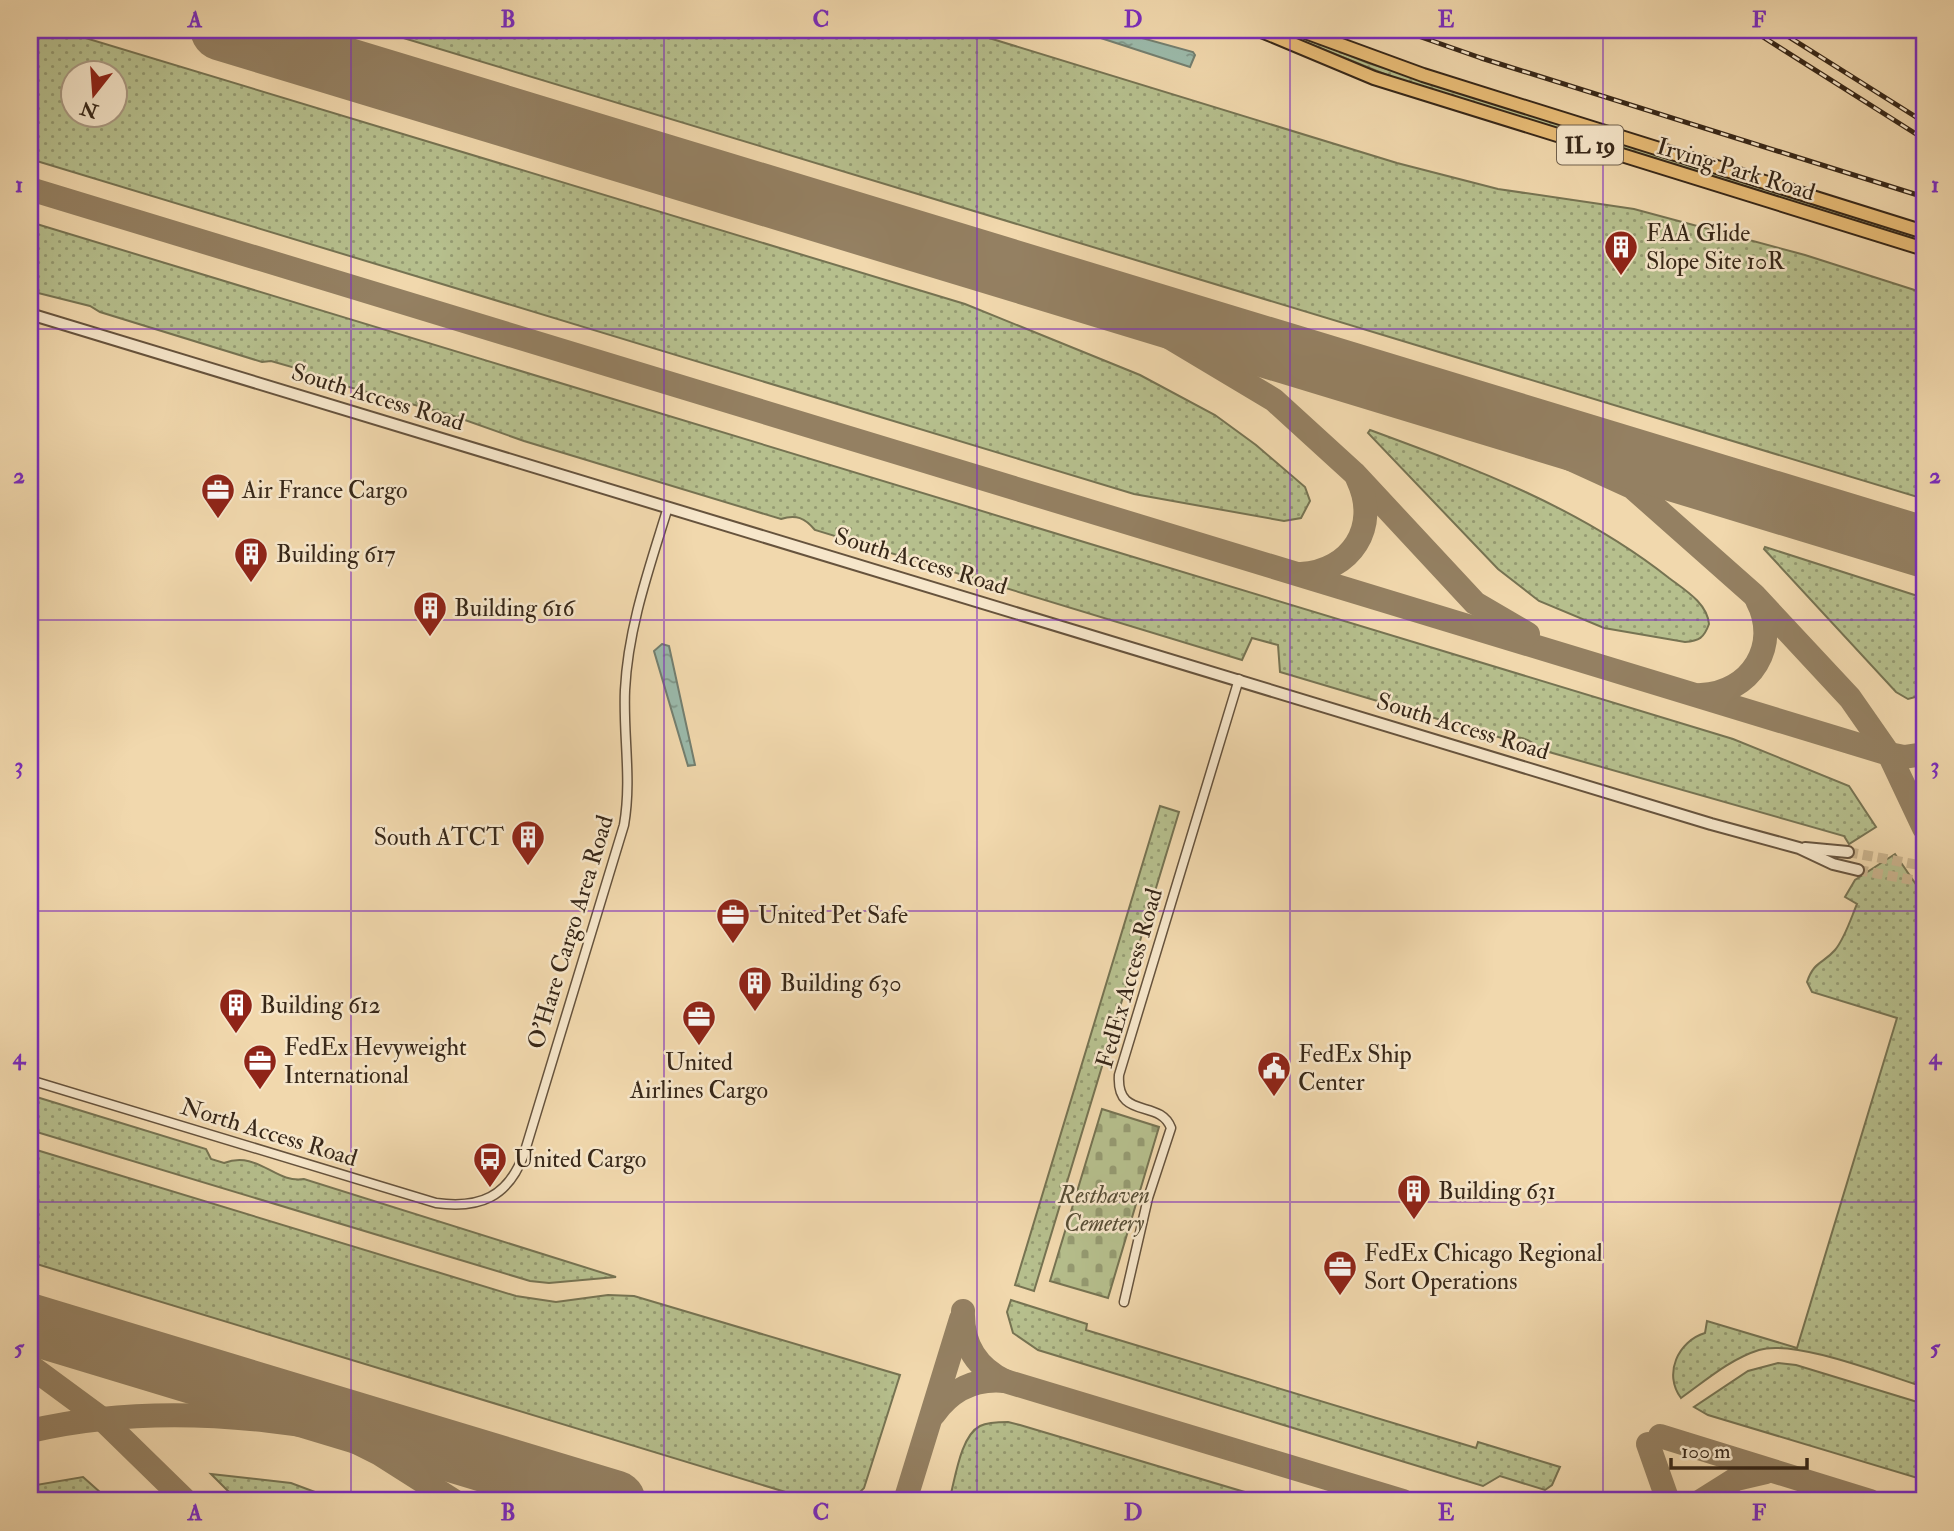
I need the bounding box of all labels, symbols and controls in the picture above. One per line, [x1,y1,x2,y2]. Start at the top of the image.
text: A [187,5,203,34]
text: B [500,5,516,34]
text: C [813,5,829,34]
text: D [1124,5,1142,34]
text: E [1438,5,1455,34]
text: F [1752,5,1767,34]
north arrow [60,60,130,130]
text: N [77,95,102,124]
road number: IL 19 [1557,126,1623,164]
street label: Irving Park Road [1653,131,1819,208]
text: 1 [15,170,23,199]
text: 1 [1931,170,1939,199]
place label: FAA Glide Slope Site 10R [1646,218,1785,277]
building icon: FAA Glide Slope Site 10R [1602,228,1640,277]
street label: South Access Road [288,357,468,439]
text: 2 [13,461,25,490]
text: 2 [1929,461,1941,490]
office icon: Air France Cargo [199,471,237,520]
place label: Air France Cargo [241,475,408,506]
street label: South Access Road [831,521,1011,603]
building icon: Building 617 [232,535,270,584]
place label: Building 617 [276,539,396,570]
building icon: Building 616 [411,589,449,638]
place label: Building 616 [454,593,576,624]
street label: South Access Road [1373,686,1553,768]
text: 3 [15,751,23,780]
text: 3 [1931,751,1939,780]
street label: O'Hare Cargo Area Road [520,811,621,1053]
building icon: South ATCT [509,818,547,867]
place label: South ATCT [374,822,504,853]
street label: FedEx Access Road [1089,885,1170,1072]
office icon: United Pet Safe [714,896,752,945]
place label: United Pet Safe [758,900,908,931]
building icon: Building 630 [736,964,774,1013]
place label: Building 630 [780,968,902,999]
building icon: Building 612 [217,986,255,1035]
place label: Building 612 [260,990,381,1021]
office icon: United Airlines Cargo [680,998,718,1047]
place label: FedEx Hevyweight International [284,1032,467,1091]
place label: FedEx Ship Center [1298,1039,1412,1098]
text: 4 [12,1042,27,1071]
office icon: FedEx Hevyweight International [241,1042,279,1091]
text: 4 [1928,1042,1943,1071]
place label: United Airlines Cargo [629,1047,768,1106]
public building icon: FedEx Ship Center [1255,1049,1293,1098]
street label: North Access Road [177,1091,361,1174]
bus stop icon: United Cargo [471,1140,509,1189]
place label: United Cargo [514,1144,646,1175]
building icon: Building 631 [1395,1172,1433,1221]
place label: Building 631 [1438,1176,1556,1207]
park label: Resthaven Cemetery [1057,1180,1150,1239]
place label: FedEx Chicago Regional Sort Operations [1364,1238,1603,1297]
office icon: FedEx Chicago Regional Sort Operations [1321,1248,1359,1297]
text: 5 [14,1333,25,1362]
text: 5 [1930,1333,1941,1362]
scale bar [1671,1426,1807,1470]
text: 100 m [1681,1438,1731,1465]
text: A [187,1498,203,1527]
text: B [500,1498,516,1527]
text: C [813,1498,829,1527]
text: D [1124,1498,1142,1527]
text: E [1438,1498,1455,1527]
text: F [1752,1498,1767,1527]

